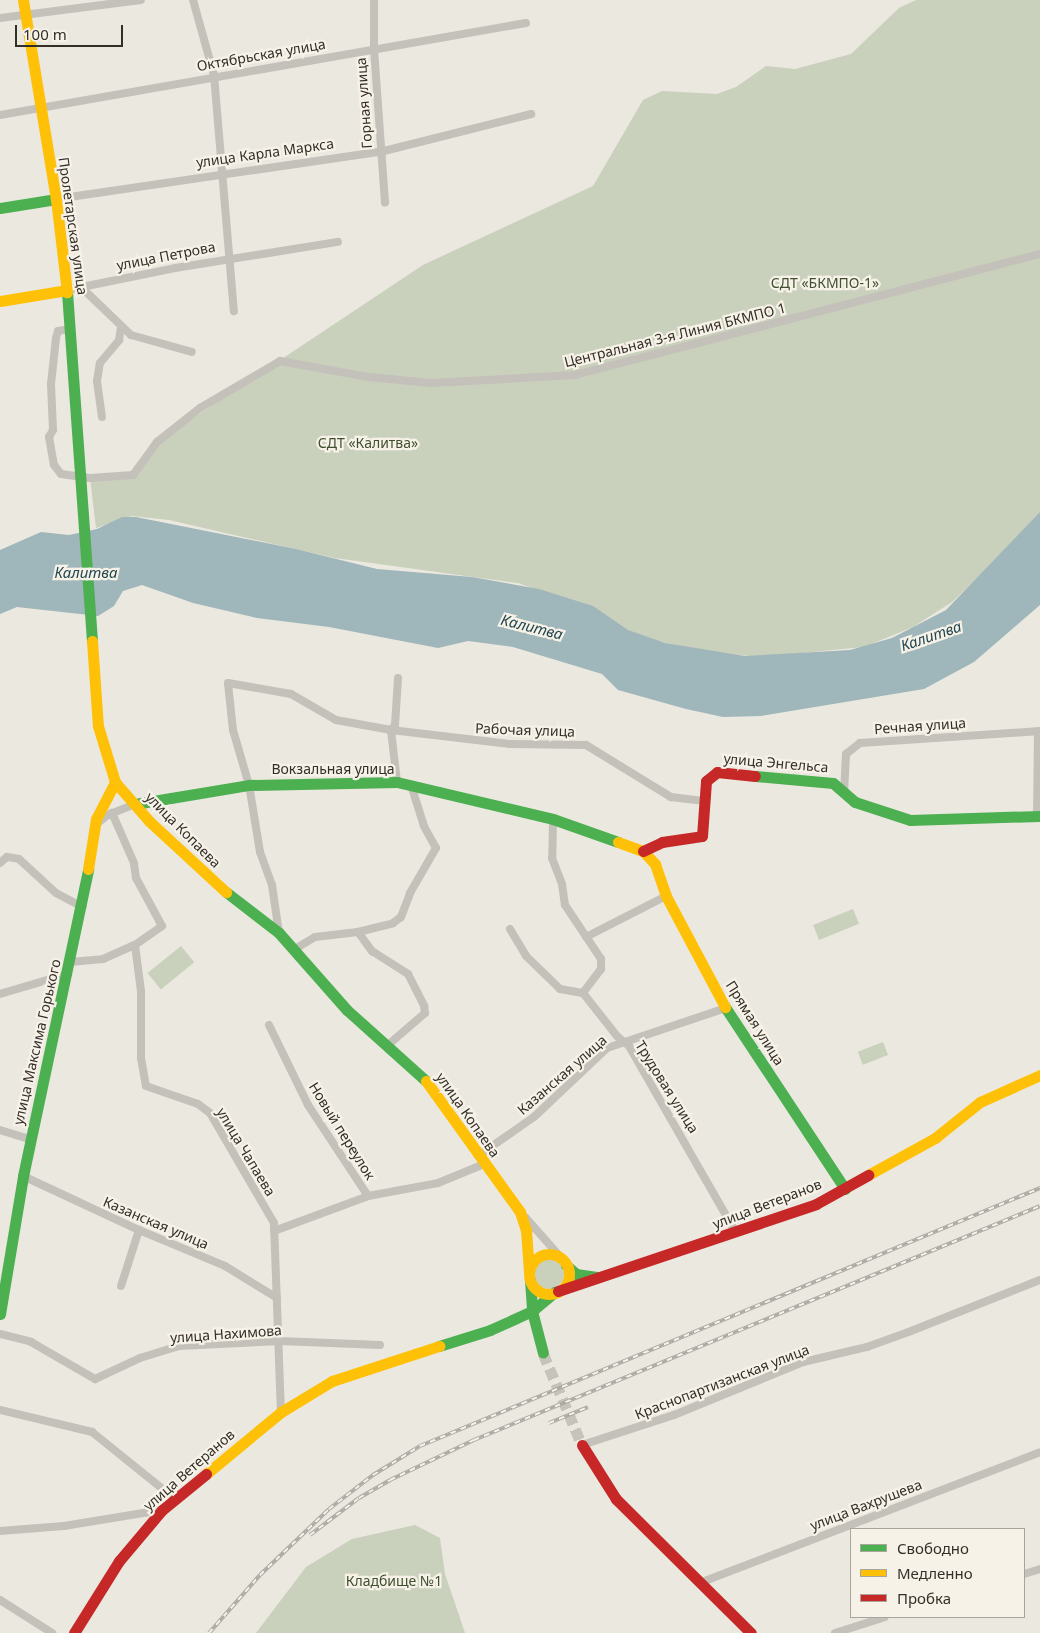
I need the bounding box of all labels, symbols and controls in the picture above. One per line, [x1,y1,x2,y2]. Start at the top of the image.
scale bar [18,15,125,47]
text: 100 m [23,24,67,44]
street label: Октябрьская улица [195,35,327,75]
street label: Горная улица [352,57,376,149]
street label: улица Карла Маркса [195,135,335,171]
street label: Пролетарская улица [55,156,91,296]
street label: улица Петрова [115,238,217,274]
park label: СДТ «БКМПО-1» [771,275,879,291]
street label: Центральная 3-я Линия БКМПО 1 [562,299,788,371]
park label: СДТ «Калитва» [318,435,418,451]
water label: Калитва [54,564,118,582]
water label: Калитва [499,611,565,643]
water label: Калитва [898,617,964,655]
street label: Речная улица [874,714,966,738]
street label: Рабочая улица [475,720,575,740]
street label: улица Энгельса [723,750,829,776]
street label: Вокзальная улица [271,761,395,777]
street label: улица Копаева [142,789,224,871]
street label: улица Максима Горького [10,958,64,1126]
street label: Прямая улица [722,978,788,1068]
street label: Казанская улица [514,1032,610,1118]
street label: Трудовая улица [632,1038,702,1136]
street label: улица Копаева [433,1069,503,1161]
street label: Новый переулок [305,1079,379,1183]
street label: улица Чапаева [213,1105,279,1199]
street label: улица Ветеранов [710,1176,824,1232]
street label: Казанская улица [101,1193,211,1253]
street label: улица Нахимова [170,1322,282,1346]
street label: Краснопартизанская улица [633,1341,811,1423]
street label: улица Ветеранов [140,1426,238,1514]
street label: улица Вахрушева [808,1476,924,1534]
legend [850,1528,1025,1618]
text: Свободно [897,1538,969,1558]
text: Медленно [897,1563,973,1583]
park label: Кладбище №1 [346,1573,442,1589]
text: Пробка [897,1588,951,1608]

